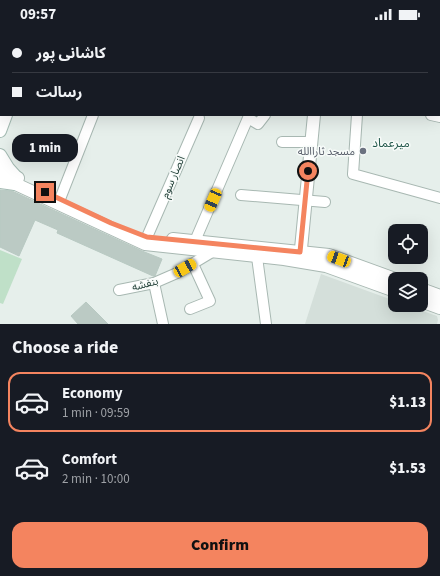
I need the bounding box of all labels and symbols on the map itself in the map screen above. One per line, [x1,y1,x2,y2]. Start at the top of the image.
callout: 1 min [12,134,78,162]
district label: میرعماد [372,135,410,152]
place label: مسجد ثاراالله [298,144,355,159]
marker: مسجد ثاراالله [358,146,368,156]
street label: انصار سوم [157,154,189,200]
route start [299,162,317,180]
route end [36,183,54,201]
car [203,187,223,213]
car [326,249,352,269]
car [172,257,198,279]
street label: بنفشه [130,273,160,295]

